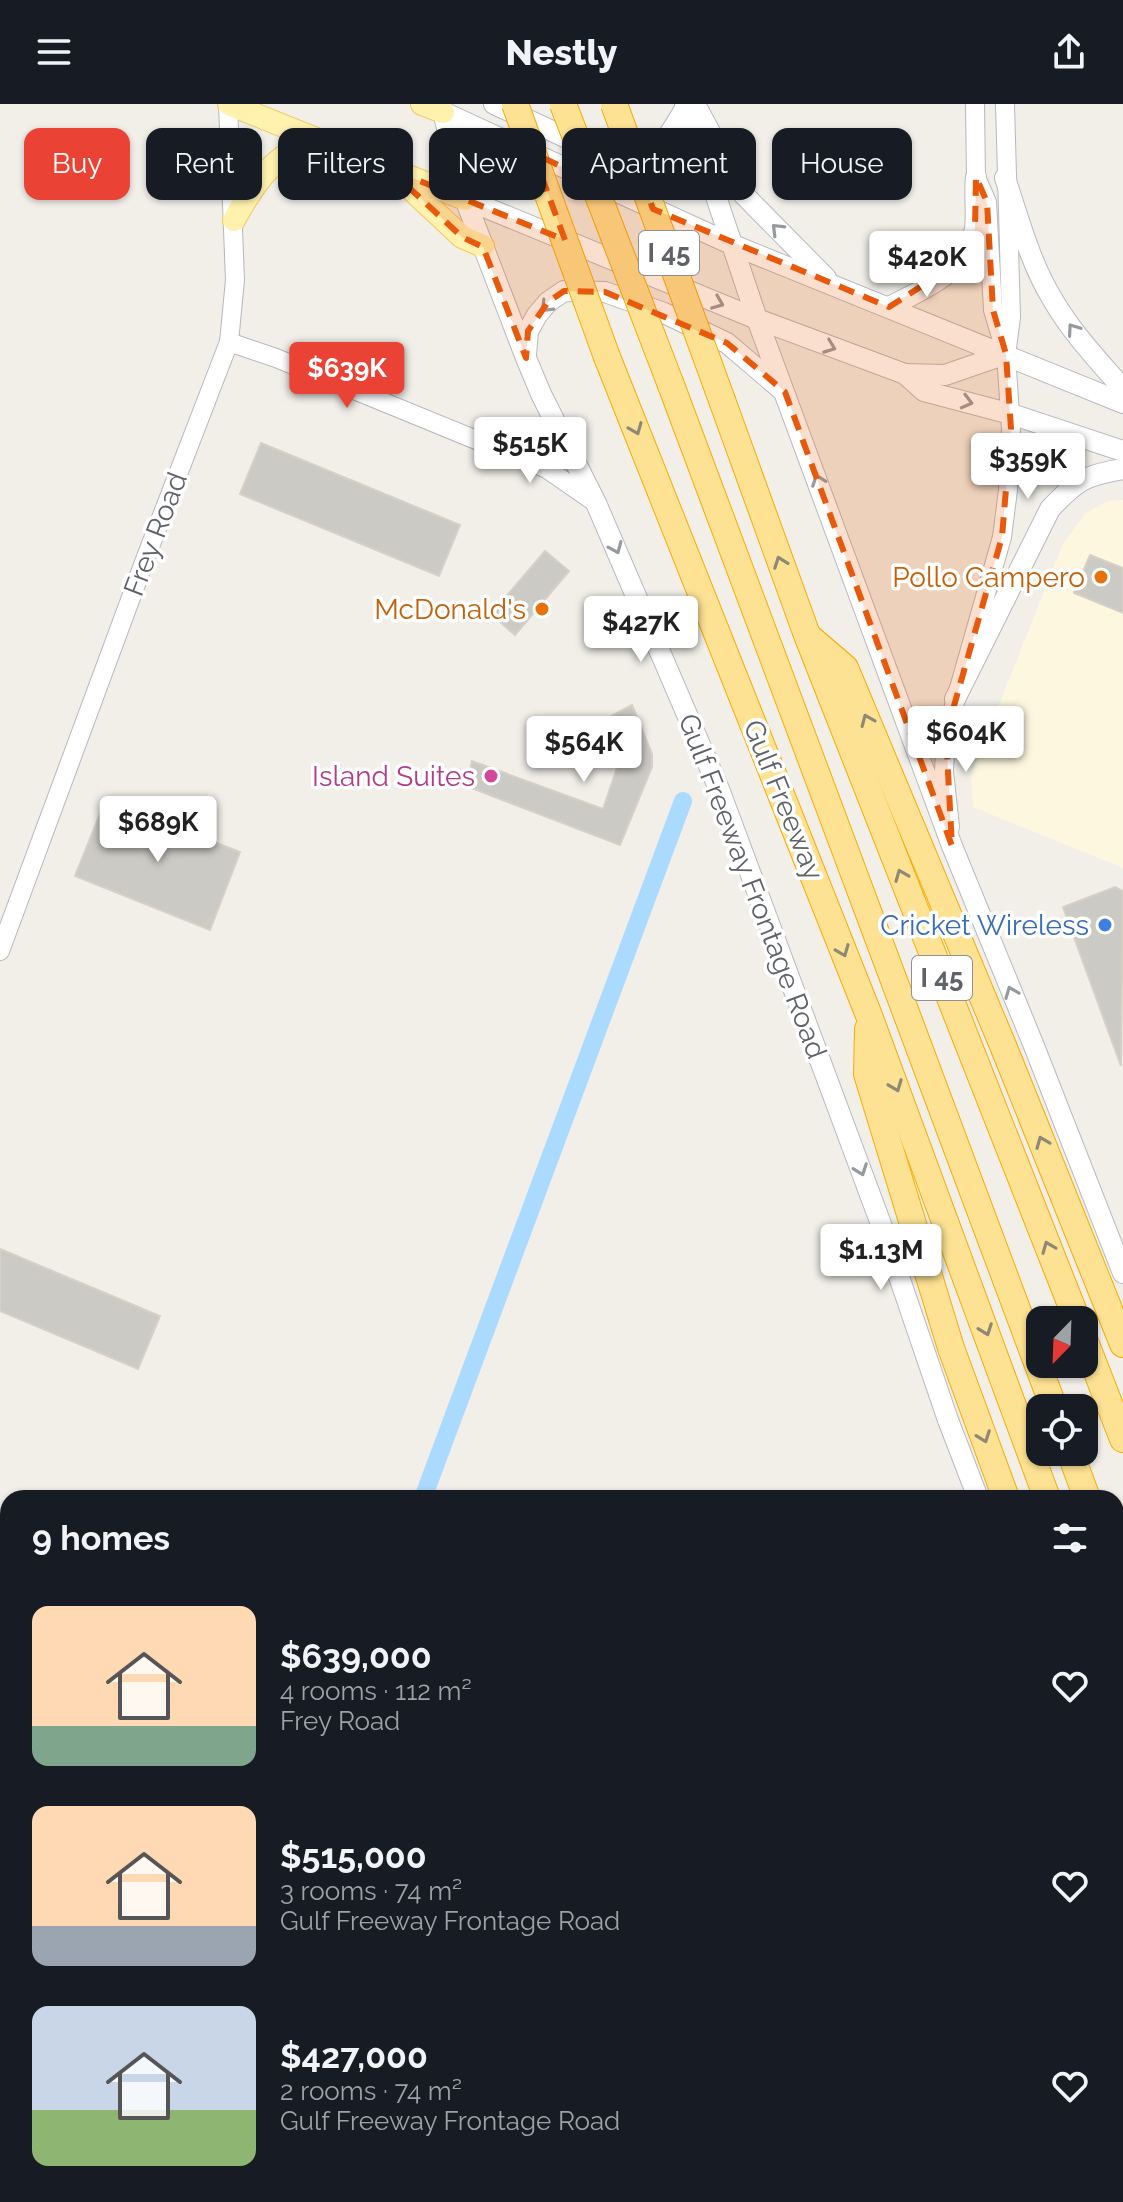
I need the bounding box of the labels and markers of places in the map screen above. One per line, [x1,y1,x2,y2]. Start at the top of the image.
pin: $420K [871,231,983,299]
pin: $639K [291,342,403,410]
pin: $515K [474,417,586,485]
pin: $359K [972,433,1084,501]
place label: Pollo Campero [892,561,1085,594]
marker: Pollo Campero [1092,568,1110,586]
place label: McDonald's [374,593,526,626]
pin: $427K [585,596,697,664]
marker: McDonald's [533,600,551,618]
pin: $604K [910,706,1022,774]
pin: $564K [528,716,640,784]
place label: Island Suites [312,760,475,793]
marker: Island Suites [482,767,500,785]
pin: $689K [102,796,214,864]
place label: Cricket Wireless [880,909,1089,942]
marker: Cricket Wireless [1096,916,1114,934]
pin: $1.13M [816,1224,946,1292]

